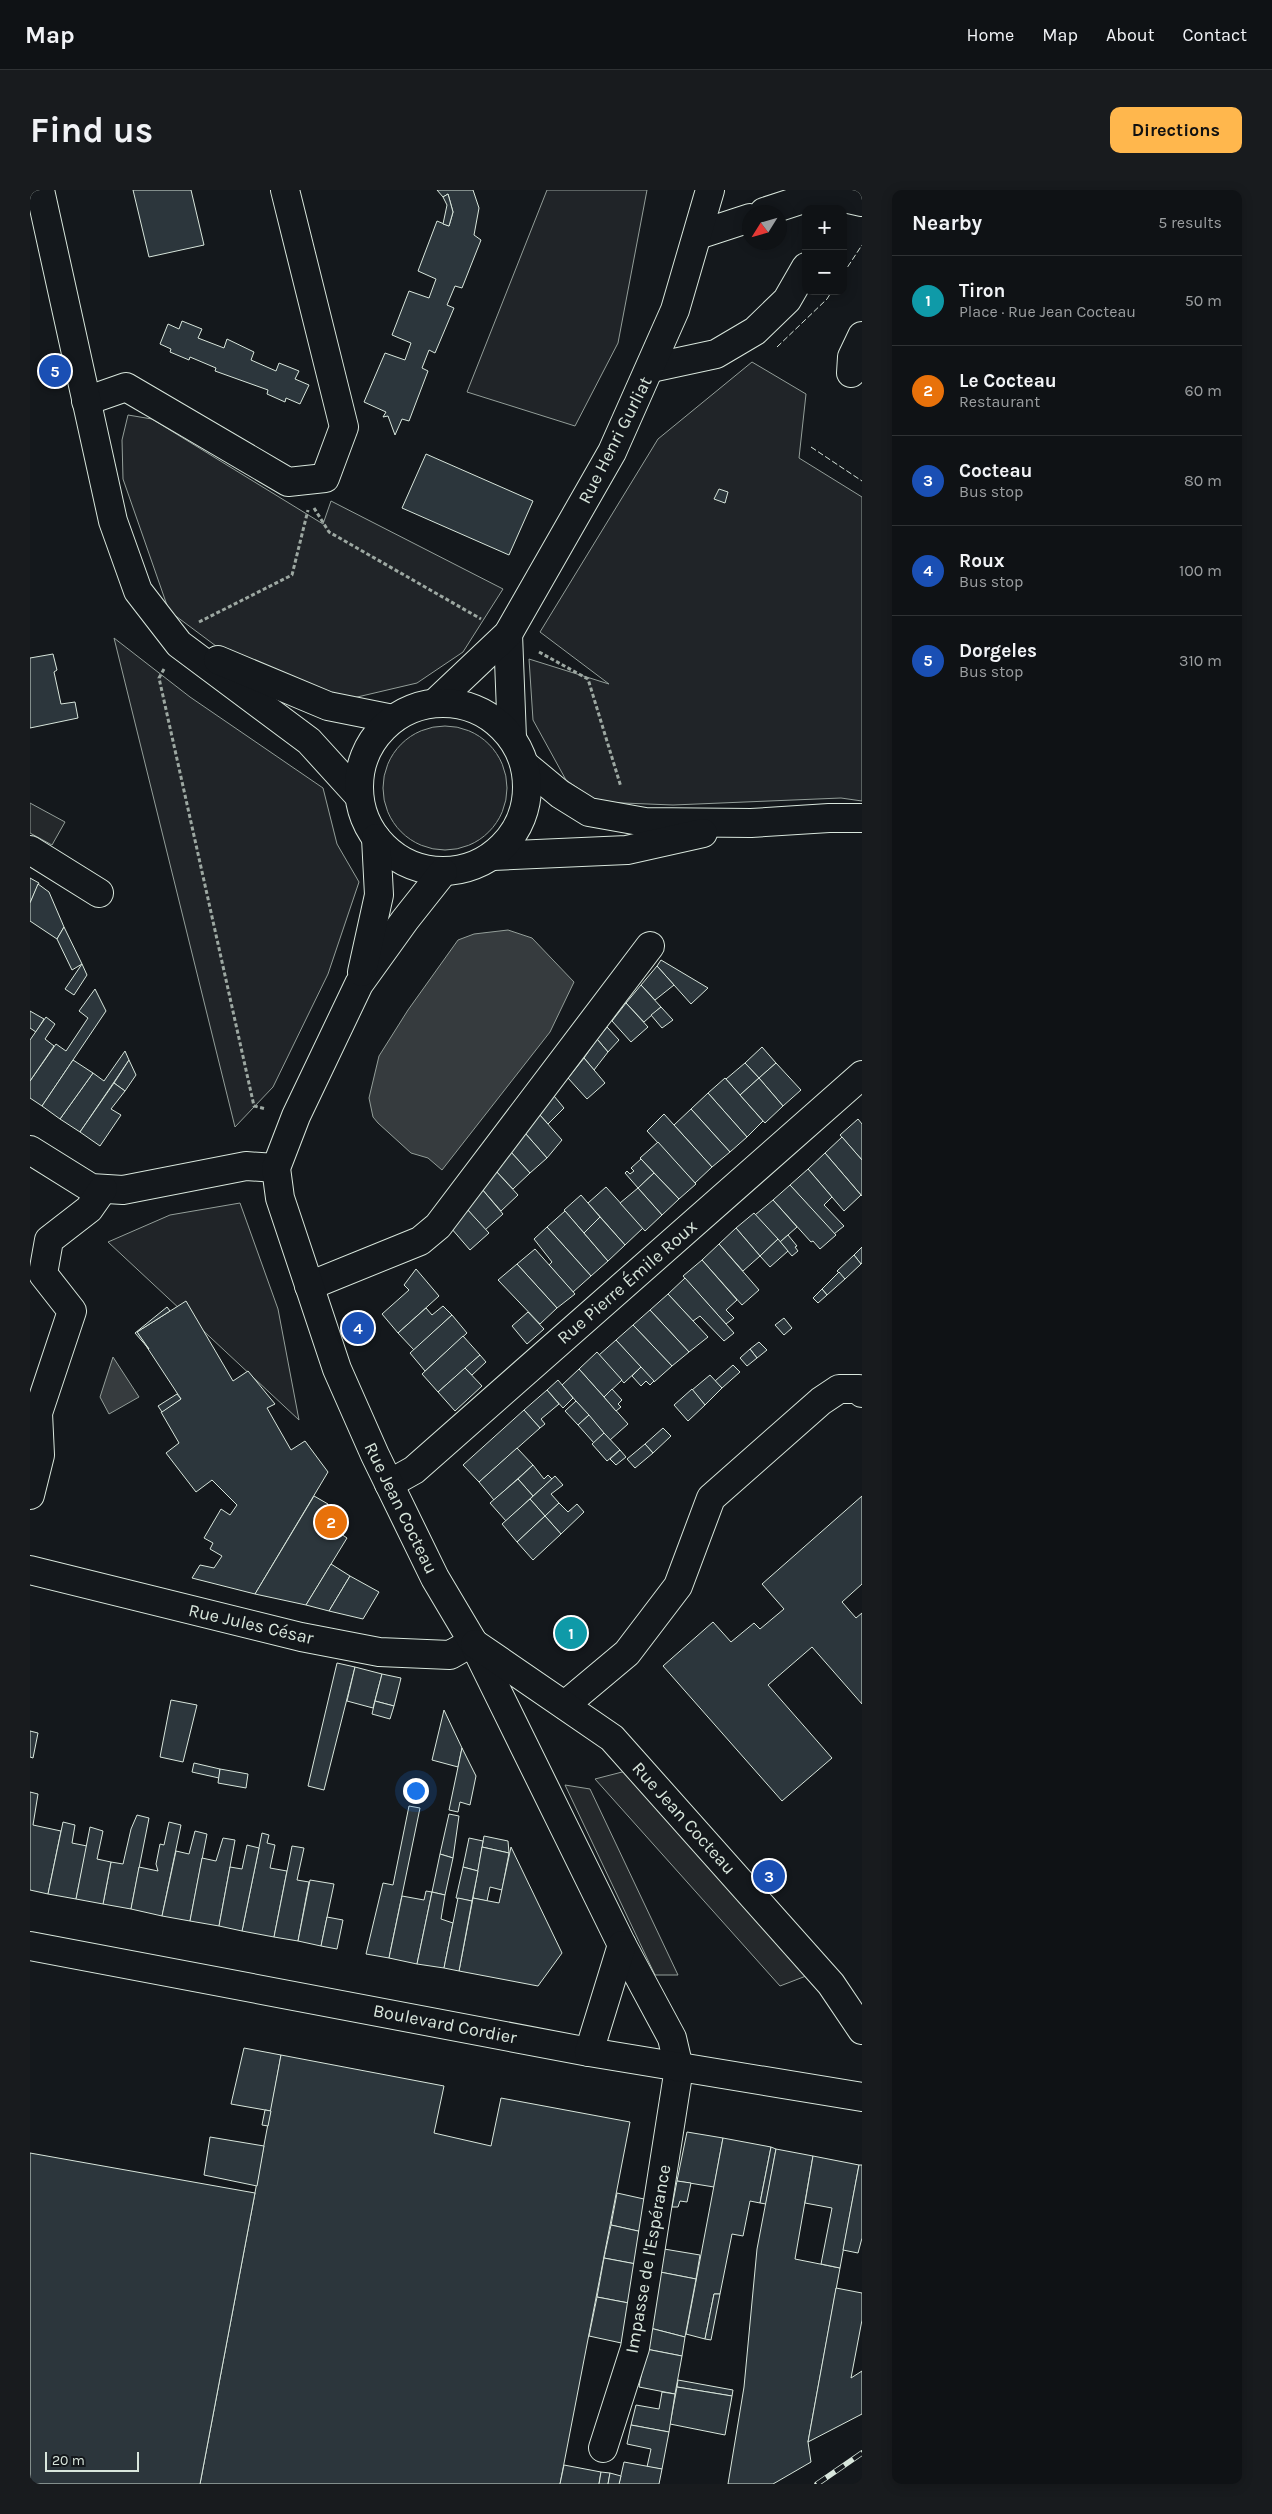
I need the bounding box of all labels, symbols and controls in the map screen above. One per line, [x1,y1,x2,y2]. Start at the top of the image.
text: Map [25,21,75,49]
text: Home [966,24,1014,46]
text: Map [1042,24,1078,46]
text: About [1106,24,1155,46]
text: Contact [1183,24,1247,46]
button: Directions [1110,107,1242,153]
text: Find us [30,110,153,151]
north arrow [742,205,787,250]
map controls [802,205,847,295]
button: + [802,205,847,250]
text: Nearby [912,211,982,235]
text: 5 results [1158,213,1222,232]
button: − [802,250,847,295]
text: Tiron [959,280,1005,302]
text: 1 [925,291,931,310]
text: 50 m [1185,291,1222,310]
text: Place · Rue Jean Cocteau [959,302,1136,321]
pin: 5 [39,352,71,390]
text: Le Cocteau [959,370,1057,392]
street label: Rue Henri Gurliat [573,373,657,507]
text: 2 [923,381,933,400]
text: 60 m [1185,381,1222,400]
text: Restaurant [959,392,1040,411]
text: Cocteau [959,460,1032,482]
text: 3 [923,471,933,490]
text: 80 m [1184,471,1222,490]
text: Bus stop [959,482,1023,501]
text: Roux [959,550,1004,572]
text: 4 [923,561,933,580]
text: 100 m [1179,561,1222,580]
text: Bus stop [959,572,1023,591]
text: Dorgeles [959,640,1037,662]
text: 5 [923,651,933,670]
text: 310 m [1179,651,1222,670]
text: Bus stop [959,662,1023,681]
street label: Rue Pierre Émile Roux [552,1214,702,1349]
pin: 4 [342,1309,374,1347]
street label: Rue Jean Cocteau [360,1438,442,1578]
pin: 2 [315,1503,347,1541]
street label: Rue Jules César [186,1599,316,1649]
pin: 1 [555,1614,587,1652]
street label: Rue Jean Cocteau [628,1757,740,1879]
your location [403,1778,429,1804]
pin: 3 [753,1857,785,1895]
street label: Boulevard Cordier [371,1999,519,2049]
street label: Impasse de l'Espérance [621,2163,675,2355]
scale bar [45,2449,139,2472]
text: 20 m [52,2452,85,2469]

